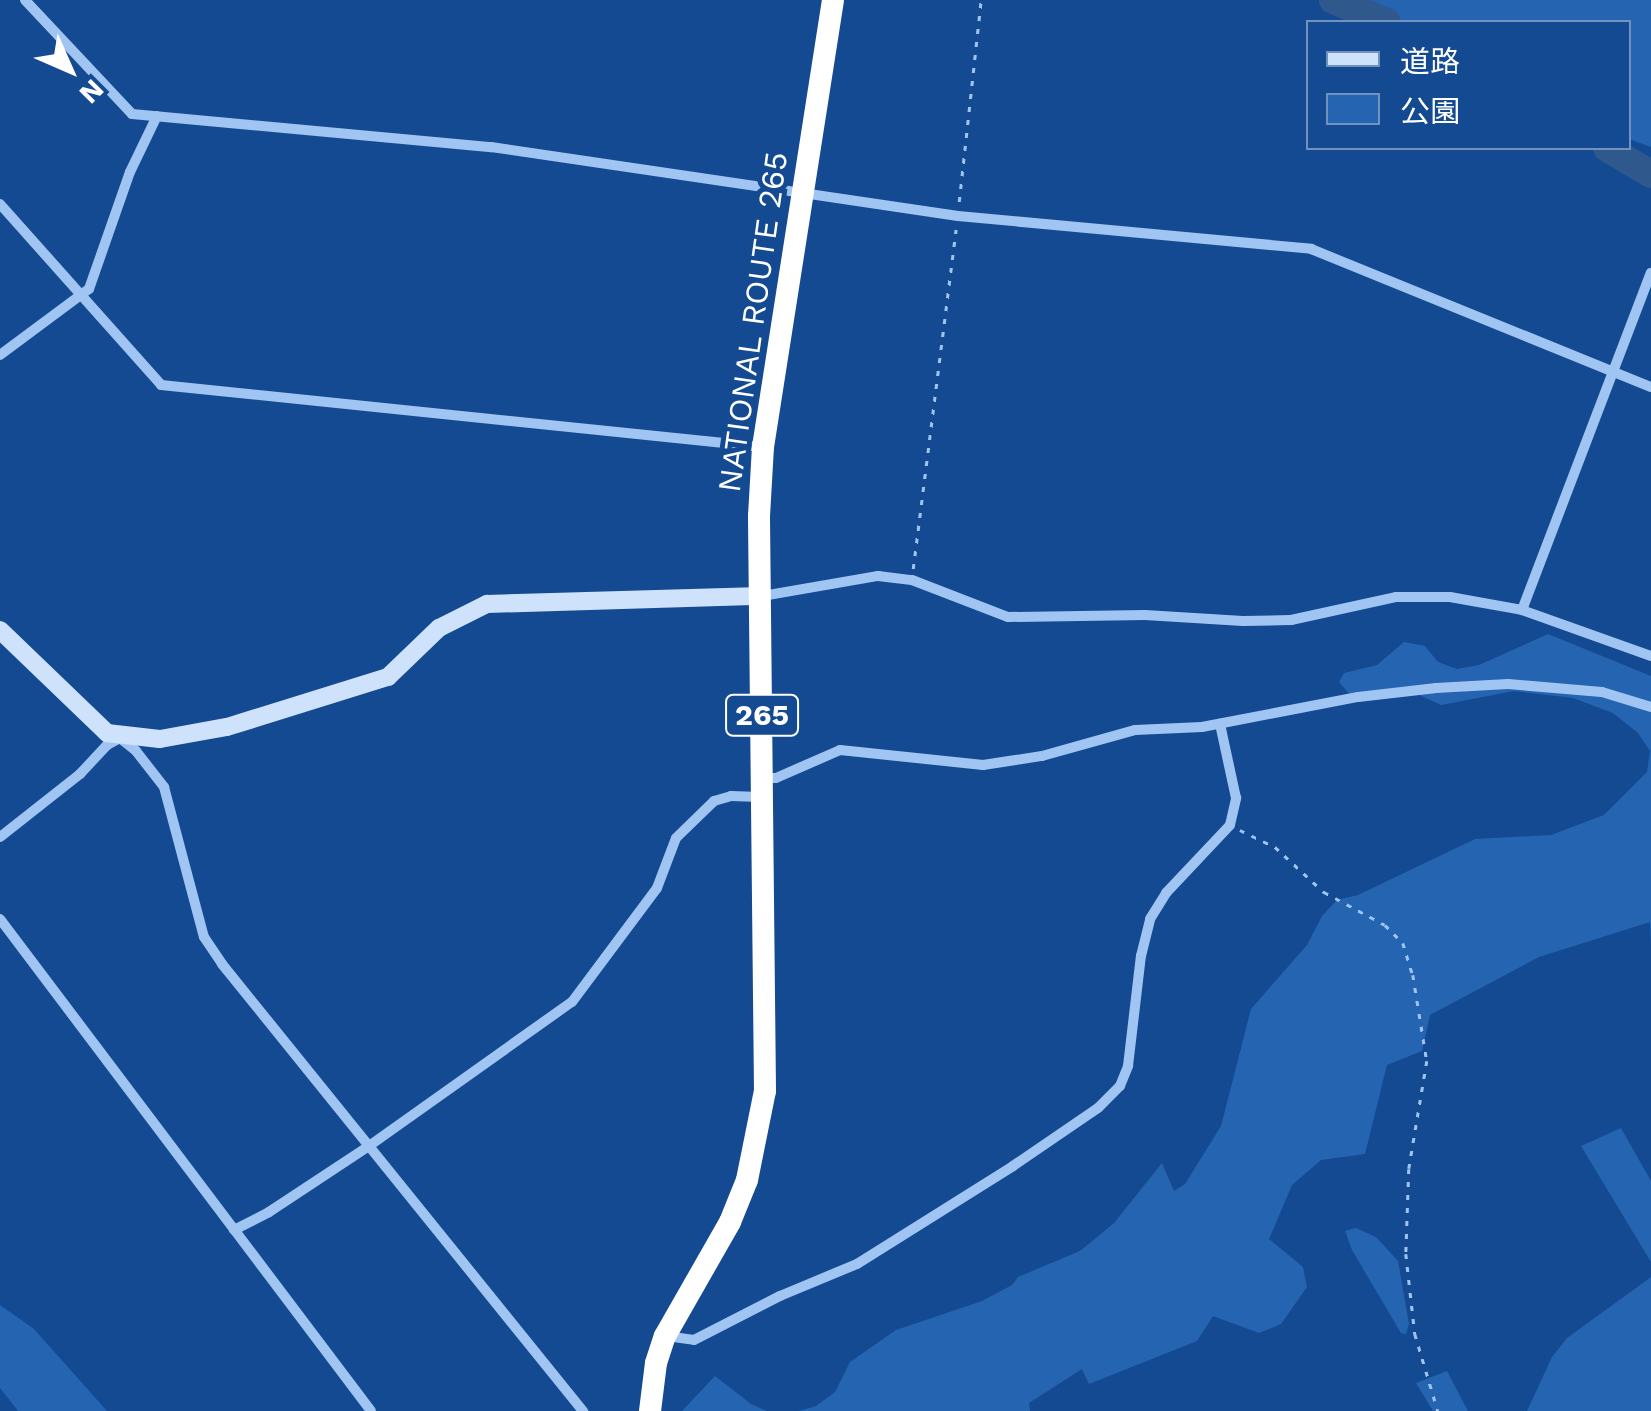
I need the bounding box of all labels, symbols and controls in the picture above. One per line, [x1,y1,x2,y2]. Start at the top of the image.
north arrow [20,20,120,120]
legend [1306,20,1631,150]
text: 道路 [1400,44,1460,79]
text: N [73,73,111,111]
text: 公園 [1400,94,1460,129]
street label: NATIONAL ROUTE 265 [710,149,796,495]
road number: 265 [724,690,800,740]

